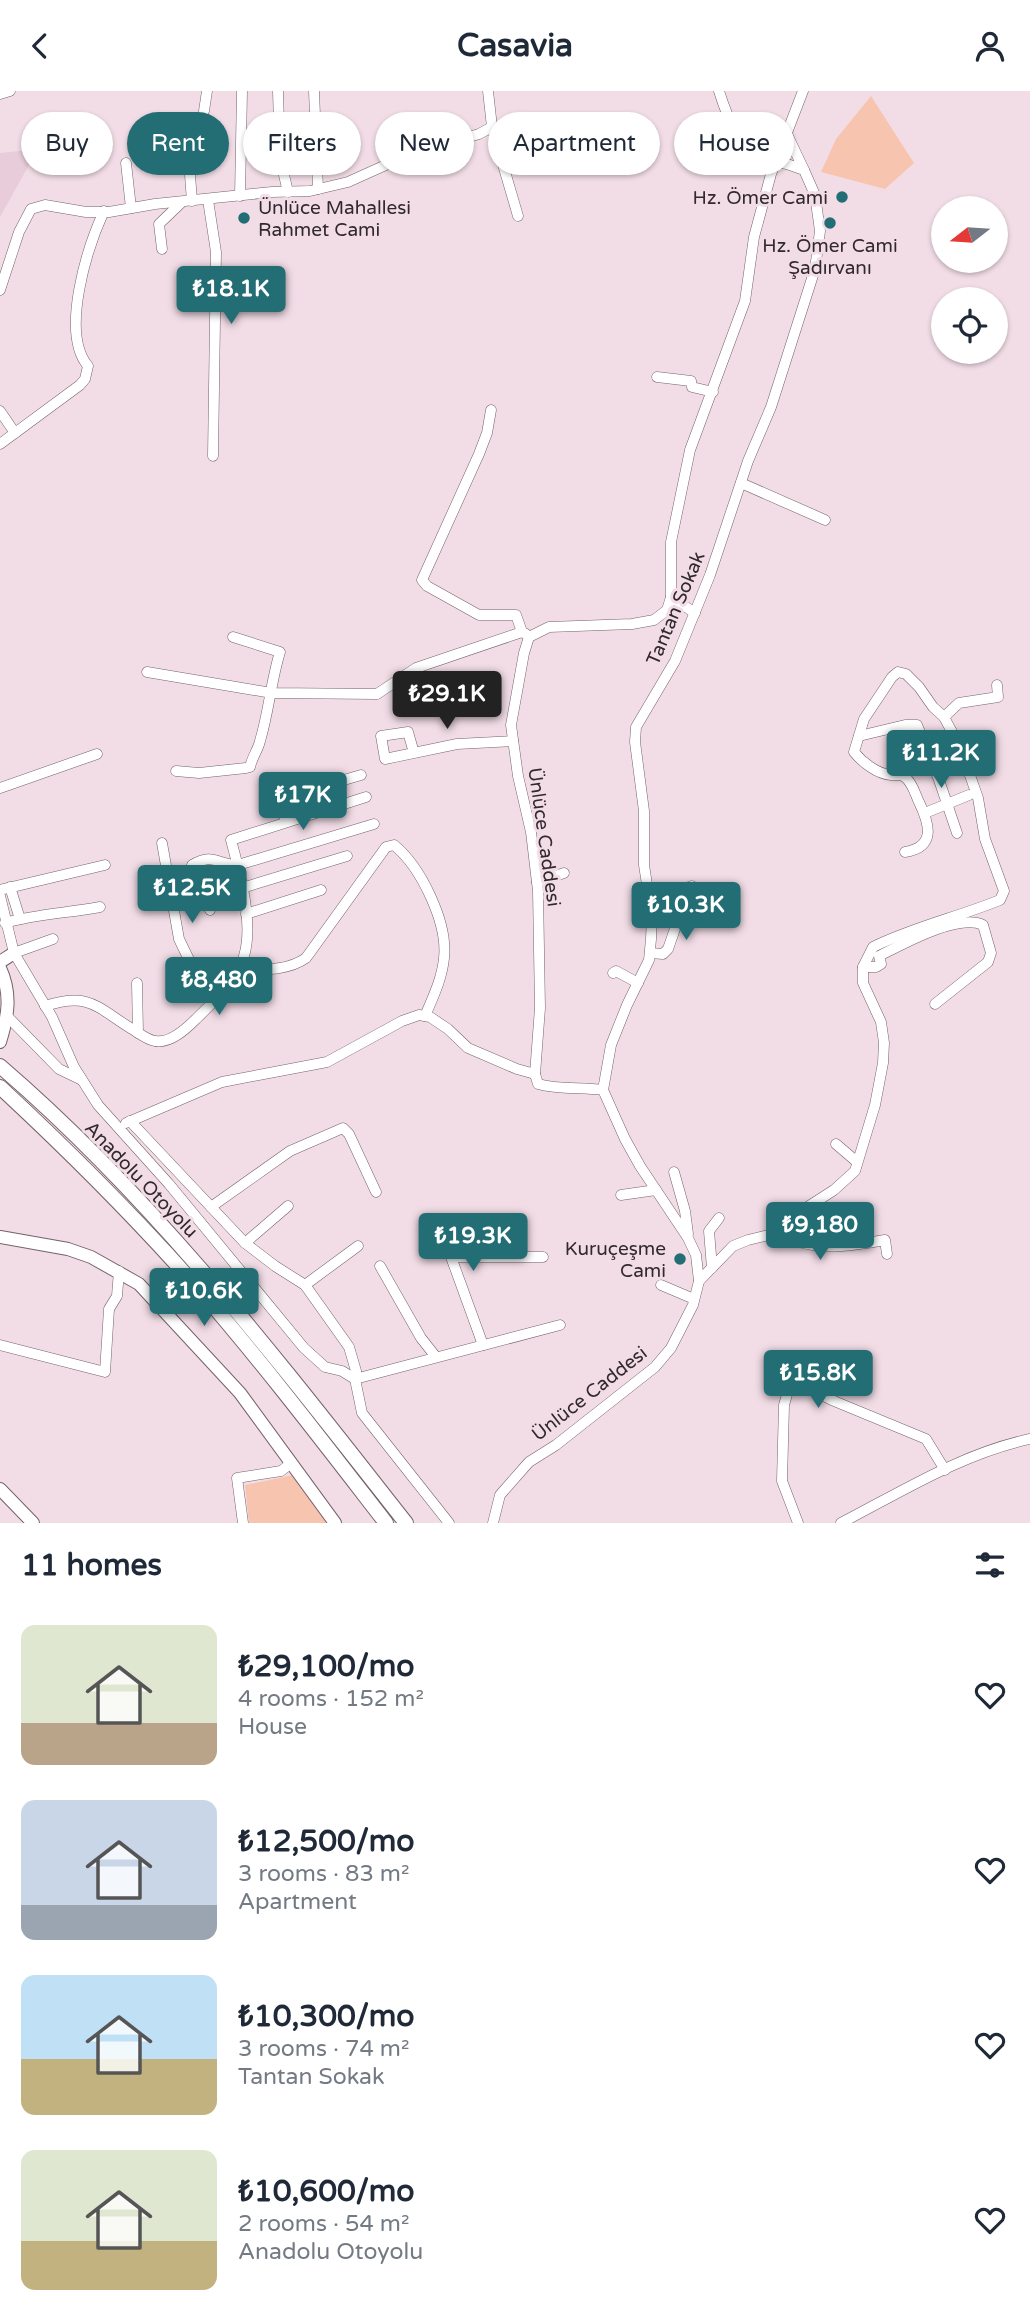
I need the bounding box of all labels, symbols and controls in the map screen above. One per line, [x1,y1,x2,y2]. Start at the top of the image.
icon: back [21,27,59,65]
text: Casavia [457,27,573,65]
icon: person [971,27,1009,65]
chip: Buy [21,112,113,175]
chip: Rent [127,112,229,175]
chip: Filters [243,112,361,175]
chip: New [375,112,474,175]
chip: Apartment [488,112,660,175]
chip: House [674,112,794,175]
place label: Hz. Ömer Cami [693,187,828,209]
marker: Hz. Ömer Cami [834,189,850,205]
north arrow [931,196,1008,273]
map controls [931,196,1008,364]
place label: Ünlüce Mahallesi Rahmet Cami [258,197,411,241]
marker: Ünlüce Mahallesi Rahmet Cami [236,210,252,226]
marker: Hz. Ömer Cami Şadırvanı [822,215,838,231]
place label: Hz. Ömer Cami Şadırvanı [762,235,898,279]
pin: ₺18.1K [174,267,288,326]
text: ₺18.1K [193,275,269,303]
button: locate [931,287,1008,364]
street label: Tantan Sokak [642,548,710,668]
pin: ₺29.1K [390,671,504,731]
text: ₺29.1K [409,680,485,708]
pin: ₺11.2K [884,731,998,790]
text: ₺11.2K [903,739,979,767]
street label: Ünlüce Caddesi [523,766,565,908]
pin: ₺17K [262,773,344,832]
text: ₺17K [275,781,331,809]
pin: ₺12.5K [135,865,249,925]
text: ₺12.5K [154,874,230,902]
pin: ₺10.3K [629,883,743,942]
text: ₺10.3K [648,891,724,919]
pin: ₺8,480 [162,957,276,1017]
text: ₺8,480 [181,966,257,994]
street label: Anadolu Otoyolu [80,1117,202,1242]
pin: ₺9,180 [763,1203,877,1262]
text: ₺9,180 [782,1211,858,1239]
pin: ₺19.3K [416,1213,530,1273]
text: ₺19.3K [435,1222,511,1250]
place label: Kuruçeşme Cami [565,1238,666,1282]
marker: Kuruçeşme Cami [672,1251,688,1267]
pin: ₺10.6K [147,1269,261,1328]
text: ₺10.6K [166,1277,242,1305]
street label: Ünlüce Caddesi [528,1342,652,1446]
pin: ₺15.8K [761,1351,875,1410]
text: ₺15.8K [780,1359,856,1387]
icon: filters [971,1546,1009,1584]
text: 11 homes [21,1547,162,1584]
text: ₺29,100/mo [238,1648,414,1685]
icon: home [77,1653,161,1737]
icon: heart [971,1676,1009,1714]
text: 4 rooms · 152 m² [238,1685,424,1713]
text: House [238,1713,307,1741]
text: ₺12,500/mo [238,1823,414,1860]
icon: home [77,1828,161,1912]
icon: heart [971,1851,1009,1889]
text: 3 rooms · 83 m² [238,1860,409,1888]
text: Apartment [238,1888,357,1916]
text: ₺10,300/mo [238,1998,414,2035]
icon: home [77,2003,161,2087]
icon: heart [971,2026,1009,2064]
text: 3 rooms · 74 m² [238,2035,409,2063]
text: Tantan Sokak [238,2063,384,2091]
text: ₺10,600/mo [238,2173,414,2210]
icon: home [77,2178,161,2262]
icon: heart [971,2201,1009,2239]
text: 2 rooms · 54 m² [238,2210,409,2238]
text: Anadolu Otoyolu [238,2238,423,2266]

